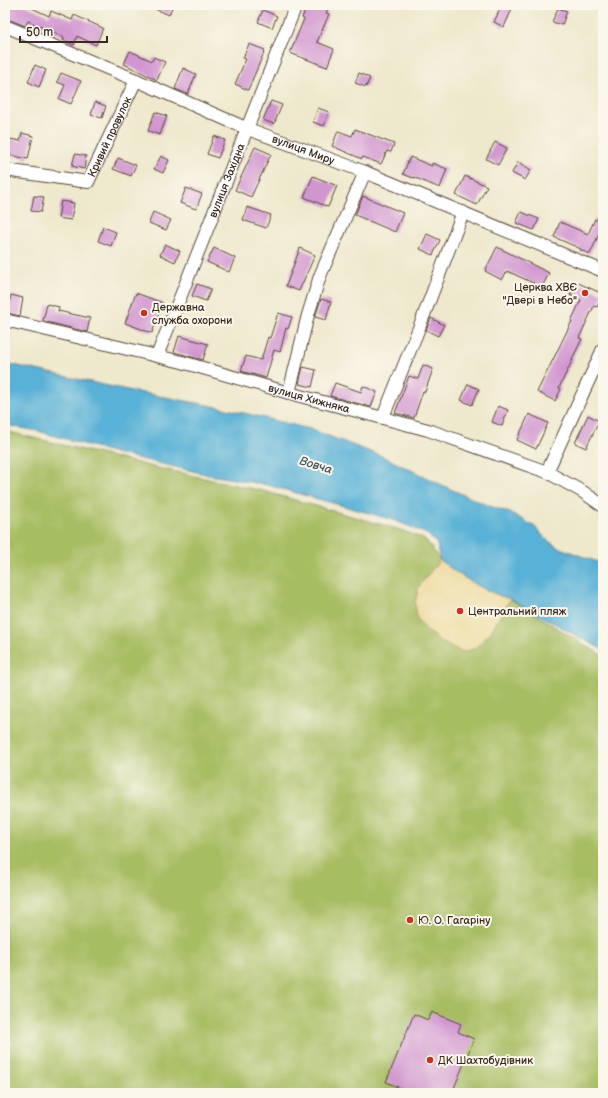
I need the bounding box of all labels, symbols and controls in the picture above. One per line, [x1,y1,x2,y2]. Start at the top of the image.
scale bar [20,18,107,44]
text: 50 m [26,25,53,40]
street label: Кривий провулок [85,94,134,179]
street label: вулиця Миру [270,132,336,167]
street label: вулиця Західна [206,141,248,220]
place label: Церква ХВЄ "Двері в Небо" [502,281,577,307]
marker: Церква ХВЄ "Двері в Небо" [580,288,590,298]
place label: Державна служба охорони [152,301,232,327]
marker: Державна служба охорони [139,308,149,318]
street label: вулиця Хижняка [267,381,351,416]
water label: Вовча [298,453,334,478]
place label: Центральний пляж [468,605,567,618]
marker: Центральний пляж [455,606,465,616]
place label: Ю. О. Гагаріну [418,914,490,927]
marker: Ю. О. Гагаріну [405,915,415,925]
place label: ДК Шахтобудівник [438,1054,533,1067]
marker: ДК Шахтобудівник [425,1055,435,1065]

